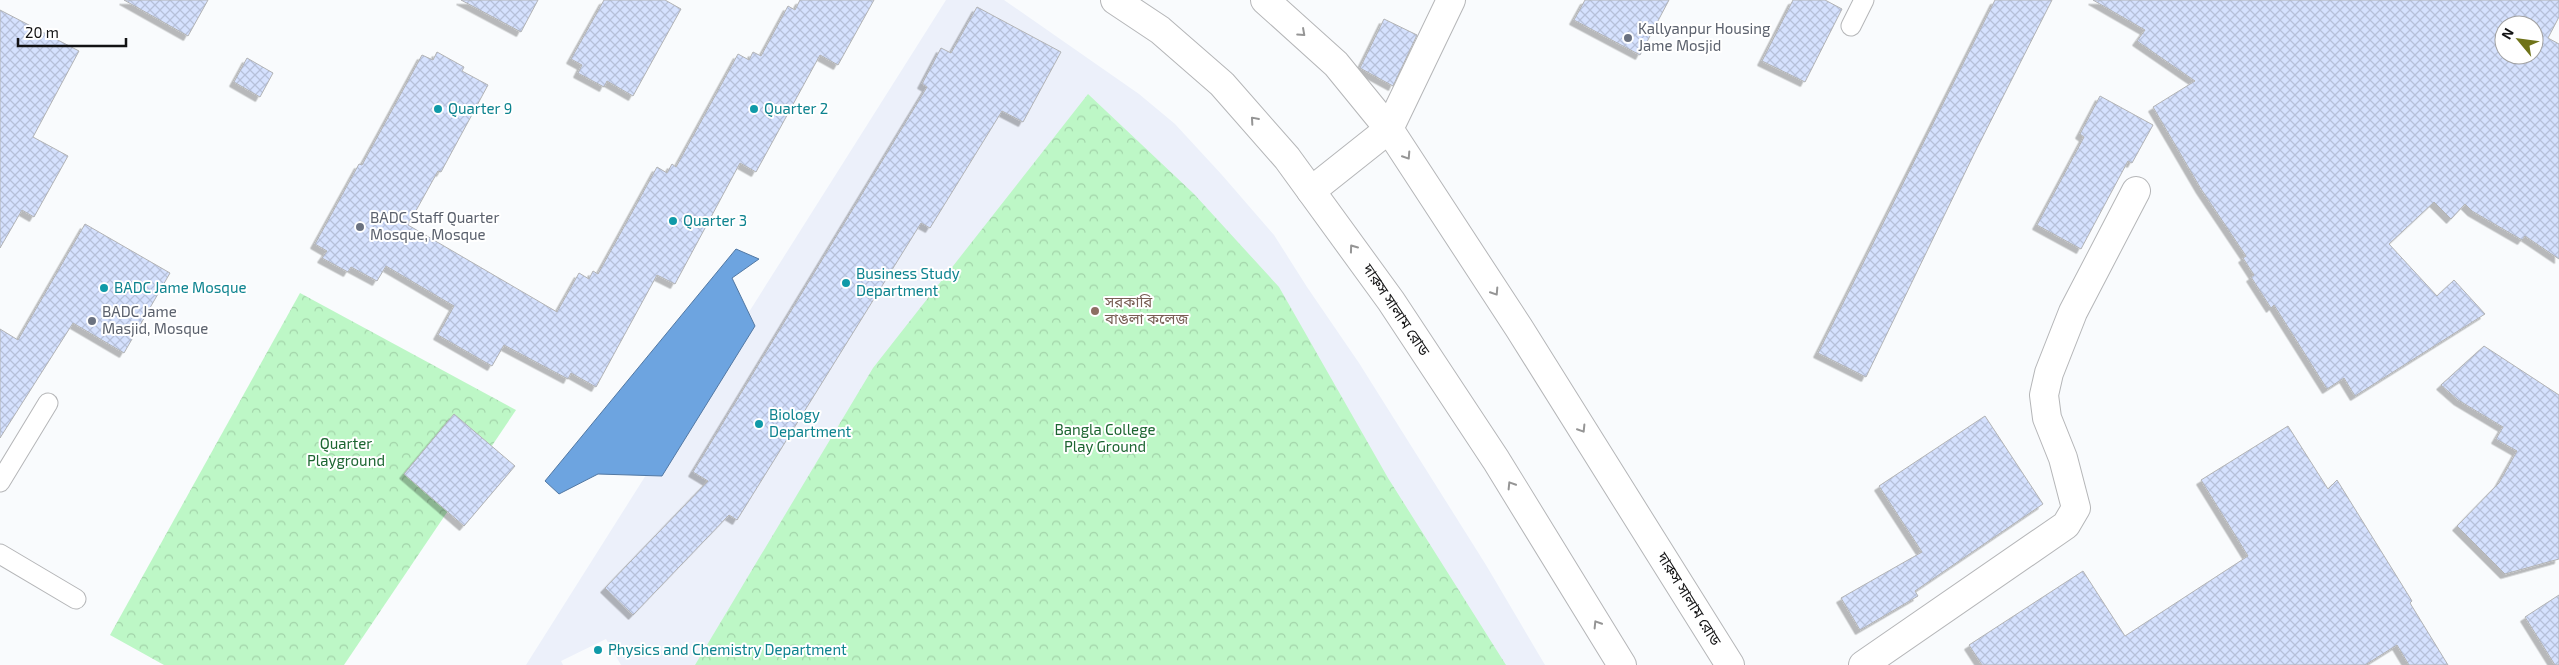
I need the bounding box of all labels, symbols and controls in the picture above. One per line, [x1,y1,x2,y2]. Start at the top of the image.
scale bar [18,15,125,47]
north arrow [2494,15,2544,65]
place label: Kallyanpur Housing Jame Mosjid [1638,19,1771,55]
text: 20 m [25,23,59,41]
text: N [2497,25,2517,42]
one-way arrow [1296,27,1305,36]
marker: Kallyanpur Housing Jame Mosjid [1622,32,1634,44]
place label: Quarter 9 [448,99,512,118]
place label: Quarter 2 [764,99,828,118]
marker: Quarter 9 [432,103,444,115]
marker: Quarter 2 [748,103,760,115]
one-way arrow [1251,116,1260,125]
one-way arrow [1400,150,1410,159]
place label: BADC Staff Quarter Mosque, Mosque [370,208,499,243]
place label: Quarter 3 [683,211,747,230]
marker: Quarter 3 [667,215,679,227]
marker: BADC Staff Quarter Mosque, Mosque [354,221,366,233]
one-way arrow [1350,245,1359,254]
street label: দারুস সালাম রোড [1359,259,1434,359]
place label: Business Study Department [856,264,960,299]
marker: Business Study Department [840,277,852,289]
place label: BADC Jame Mosque [114,278,247,296]
marker: BADC Jame Mosque [98,282,110,294]
one-way arrow [1489,286,1498,296]
place label: সরকারি বাঙলা কলেজ [1104,292,1189,327]
place label: BADC Jame Masjid, Mosque [102,302,208,338]
marker: সরকারি বাঙলা কলেজ [1089,305,1101,317]
marker: BADC Jame Masjid, Mosque [86,315,98,327]
place label: Biology Department [769,405,852,440]
marker: Biology Department [753,418,765,430]
park label: Bangla College Play Ground [1054,420,1156,455]
one-way arrow [1576,424,1586,433]
park label: Quarter Playground [307,434,385,469]
one-way arrow [1508,482,1518,491]
street label: দারুস সালাম রোড [1653,548,1726,649]
one-way arrow [1593,620,1603,629]
place label: Physics and Chemistry Department [608,640,847,658]
marker: Physics and Chemistry Department [592,644,604,656]

